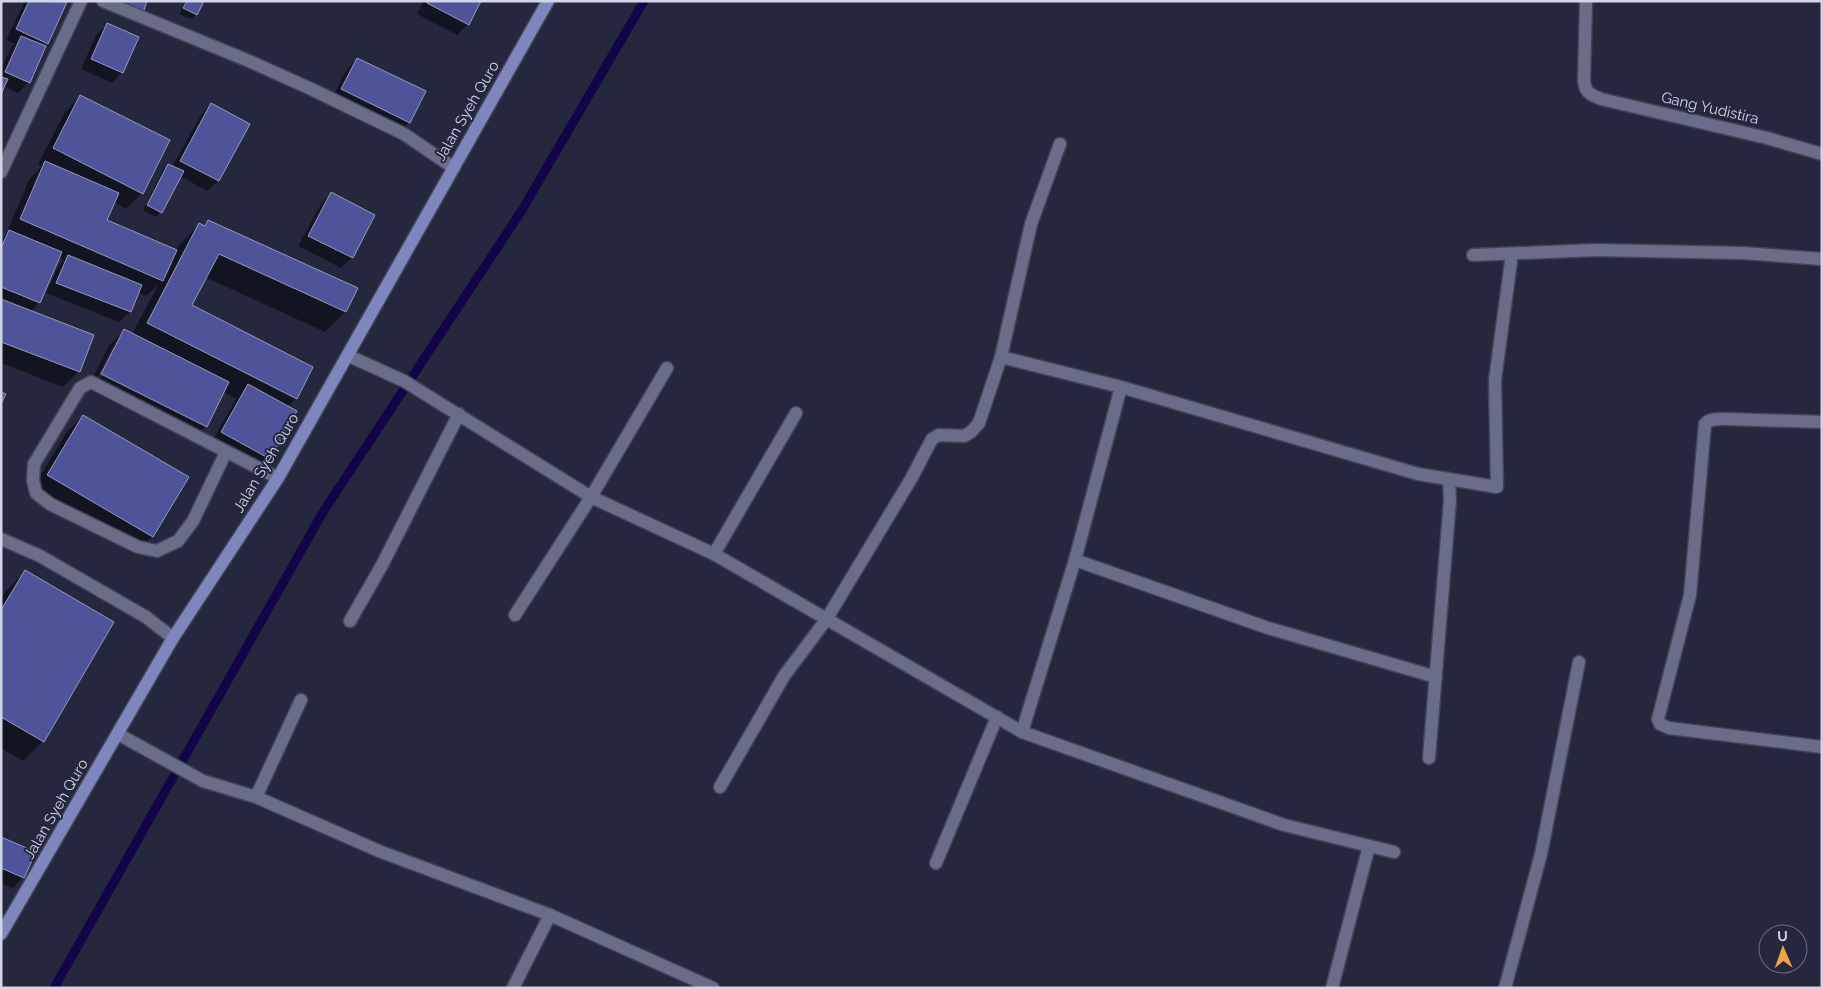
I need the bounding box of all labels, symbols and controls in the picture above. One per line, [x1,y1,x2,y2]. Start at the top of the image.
street label: Jalan Syeh Quro [431,58,503,164]
street label: Gang Yudistira [1659,88,1761,128]
street label: Jalan Syeh Quro [229,410,303,516]
street label: Jalan Syeh Quro [20,756,92,862]
north arrow [1758,924,1808,974]
text: U [1777,928,1788,944]

